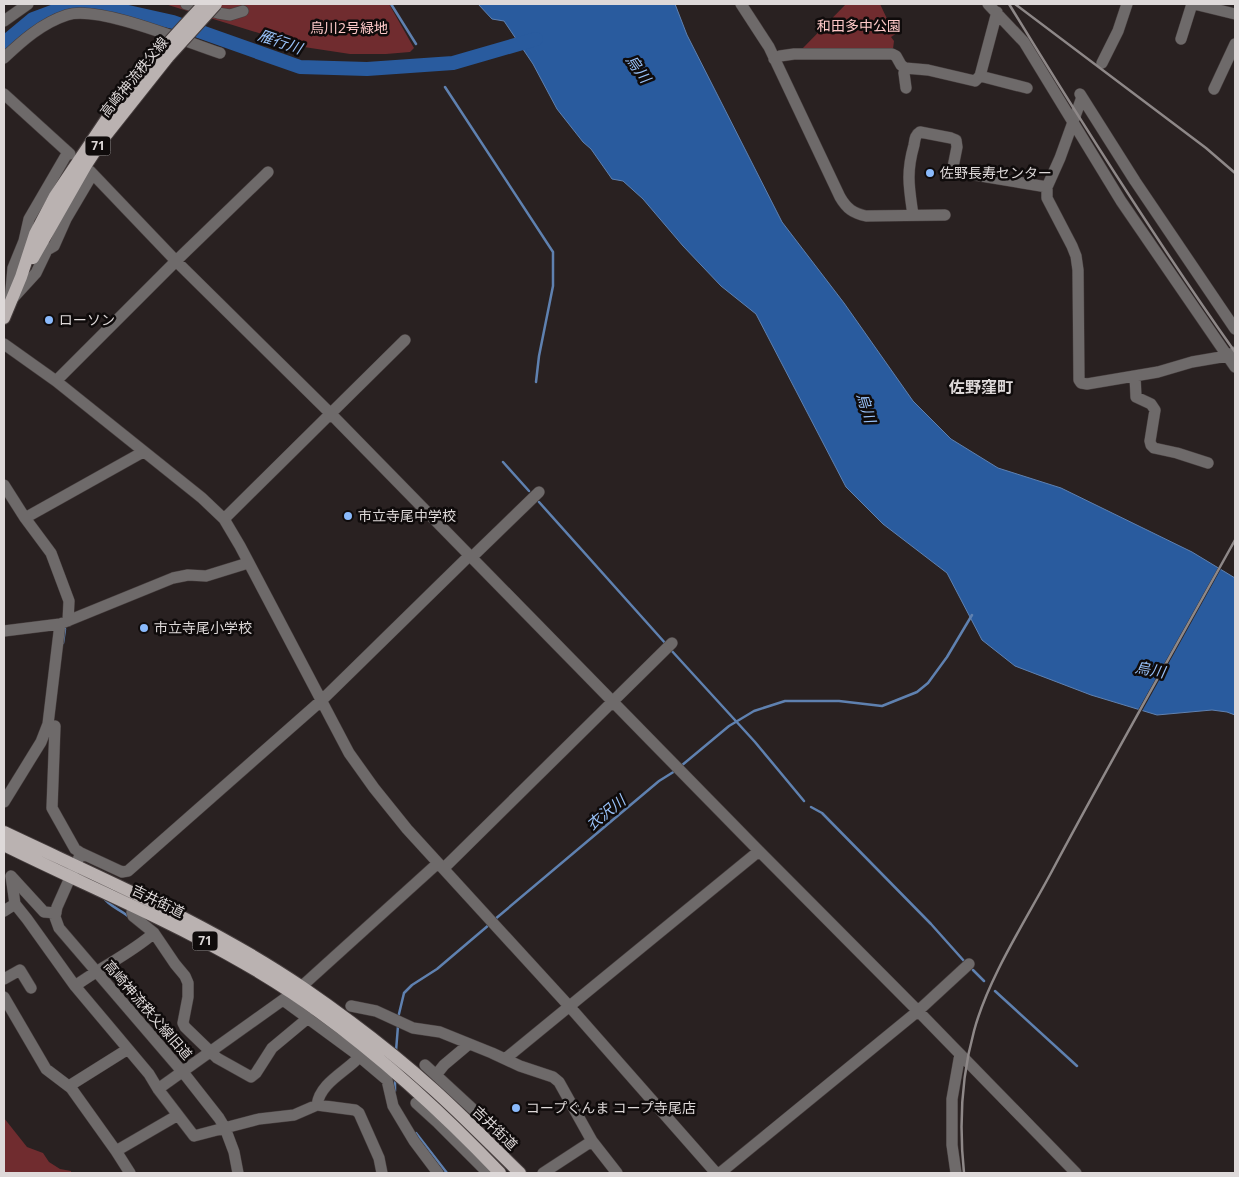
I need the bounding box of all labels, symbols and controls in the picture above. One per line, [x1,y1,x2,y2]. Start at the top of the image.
park label: 和田多中公園 [817,16,901,35]
park label: 烏川2号緑地 [310,18,388,37]
water label: 雁行川 [256,24,307,58]
street label: 高崎神流秩父線 [95,33,172,121]
water label: 烏川 [622,50,657,88]
road number: 71 [86,136,110,156]
place label: 佐野長寿センター [940,163,1052,182]
marker: 佐野長寿センター [924,167,936,179]
place label: ローソン [59,310,115,329]
marker: ローソン [43,314,55,326]
district label: 佐野窪町 [948,376,1013,398]
water label: 烏川 [853,390,881,427]
place label: 市立寺尾中学校 [358,506,456,525]
marker: 市立寺尾中学校 [342,510,354,522]
place label: 市立寺尾小学校 [154,618,252,637]
marker: 市立寺尾小学校 [138,622,150,634]
water label: 烏川 [1134,657,1169,682]
water label: 衣沢川 [582,789,631,834]
street label: 吉井街道 [129,880,188,921]
road number: 71 [192,931,218,950]
street label: 高崎神流秩父線旧道 [100,956,197,1063]
place label: コープぐんま コープ寺尾店 [526,1098,696,1117]
street label: 吉井街道 [469,1101,522,1154]
marker: コープぐんま コープ寺尾店 [510,1102,522,1114]

